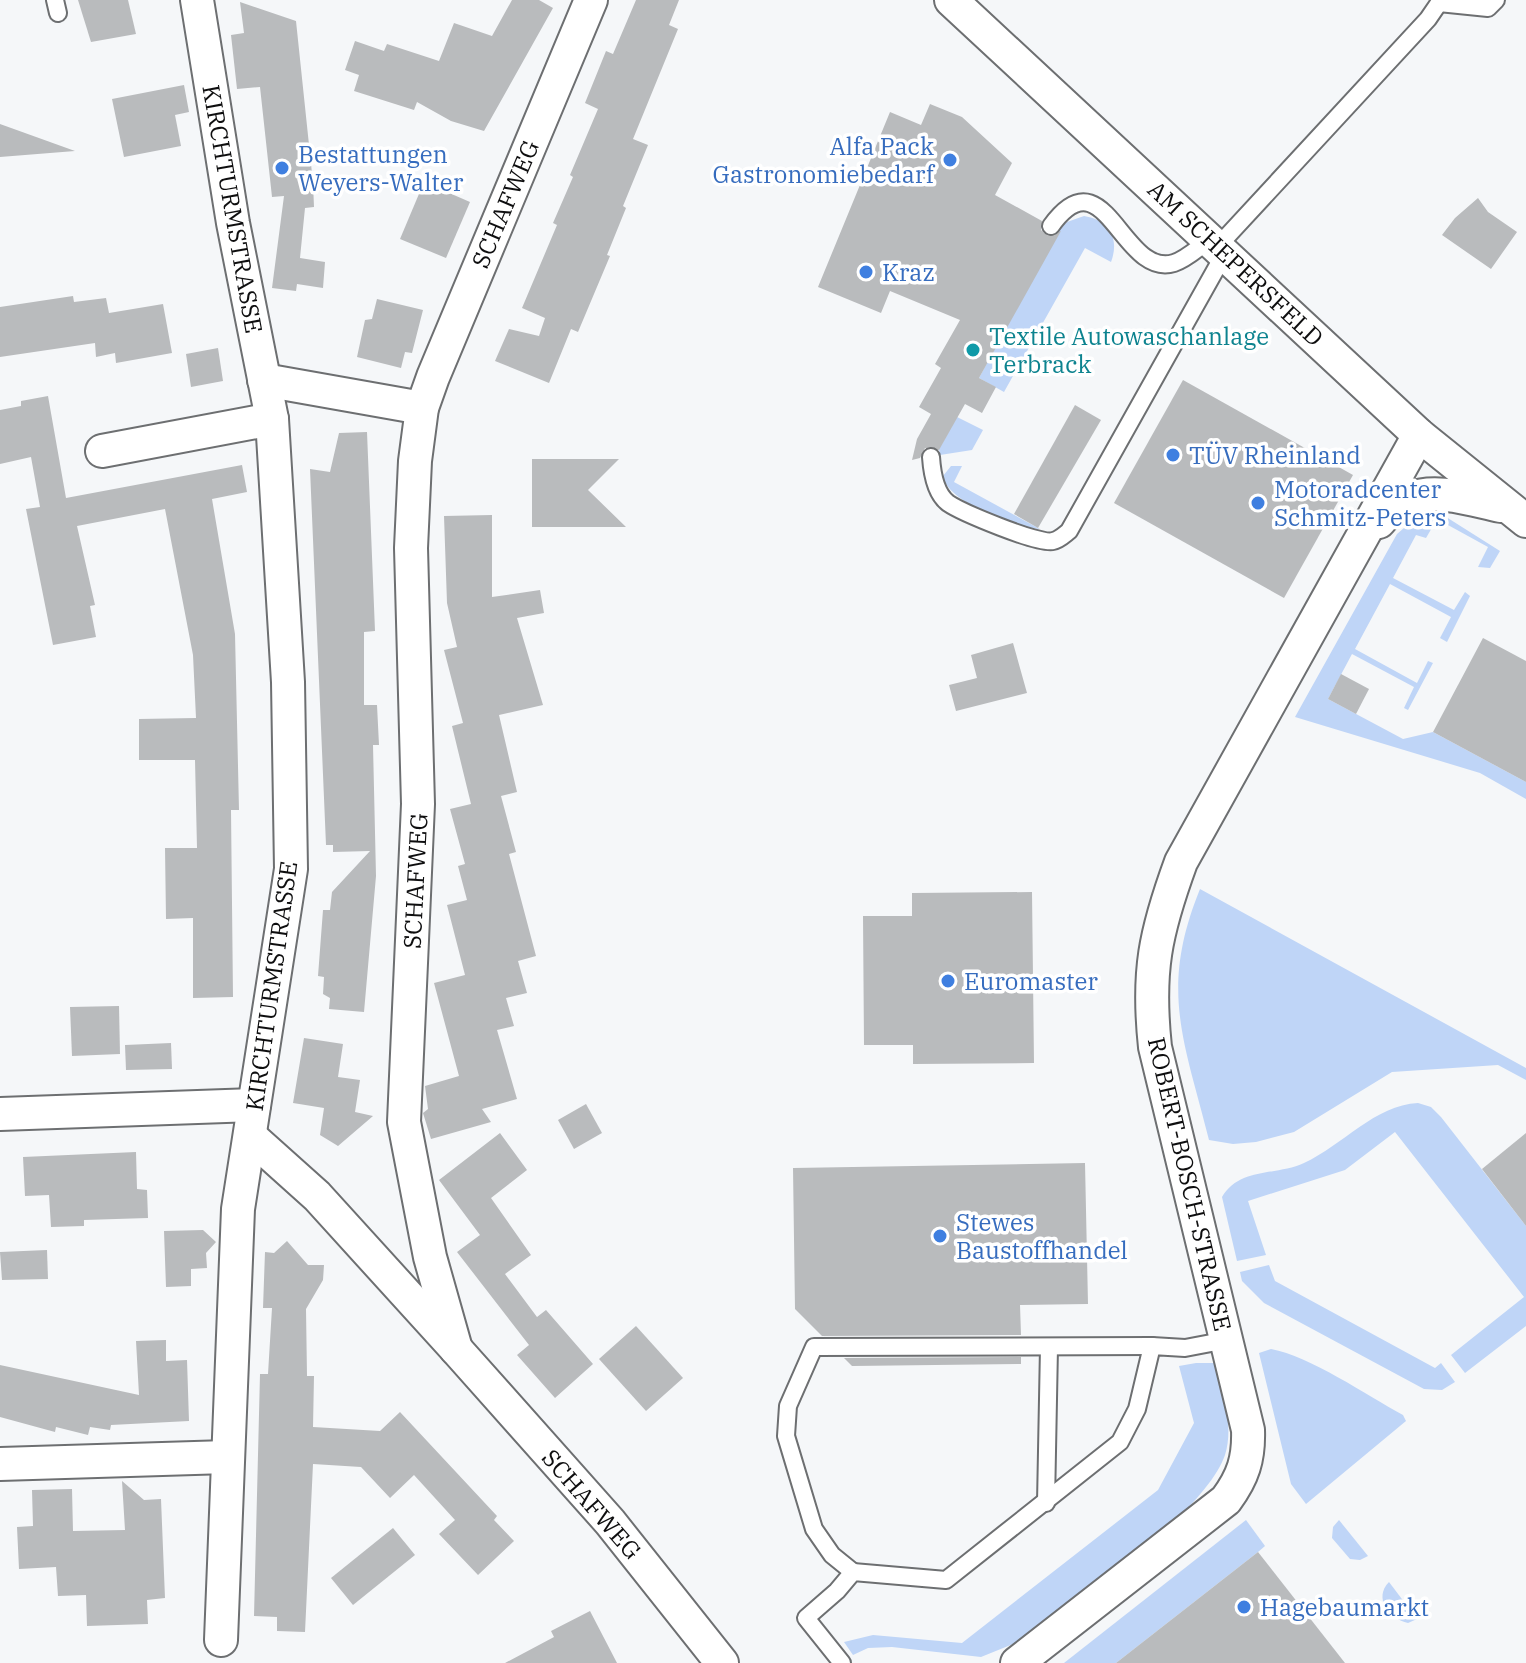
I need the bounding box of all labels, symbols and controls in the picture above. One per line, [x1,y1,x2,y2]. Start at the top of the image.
street label: KIRCHTURMSTRASSE [195,82,271,336]
place label: Alfa Pack Gastronomiebedarf [712,130,936,190]
street label: SCHAFWEG [464,135,546,273]
place label: Bestattungen Weyers-Walter [298,138,464,198]
marker: Alfa Pack Gastronomiebedarf [941,151,959,169]
marker: Bestattungen Weyers-Walter [273,159,291,177]
street label: AM SCHEPERSFELD [1141,173,1331,353]
place label: Kraz [882,256,935,288]
marker: Kraz [857,263,875,281]
place label: Textile Autowaschanlage Terbrack [989,320,1269,380]
marker: Textile Autowaschanlage Terbrack [964,341,982,359]
place label: TÜV Rheinland [1189,439,1361,471]
marker: TÜV Rheinland [1164,446,1182,464]
place label: Motoradcenter Schmitz-Peters [1274,473,1447,533]
marker: Motoradcenter Schmitz-Peters [1249,494,1267,512]
street label: SCHAFWEG [395,812,435,950]
street label: KIRCHTURMSTRASSE [238,859,304,1113]
place label: Euromaster [964,965,1098,997]
marker: Euromaster [939,972,957,990]
street label: ROBERT-BOSCH-STRASSE [1141,1034,1239,1334]
place label: Stewes Baustoffhandel [956,1206,1128,1266]
marker: Stewes Baustoffhandel [931,1227,949,1245]
street label: SCHAFWEG [535,1442,649,1566]
place label: Hagebaumarkt [1260,1591,1429,1623]
marker: Hagebaumarkt [1235,1598,1253,1616]

